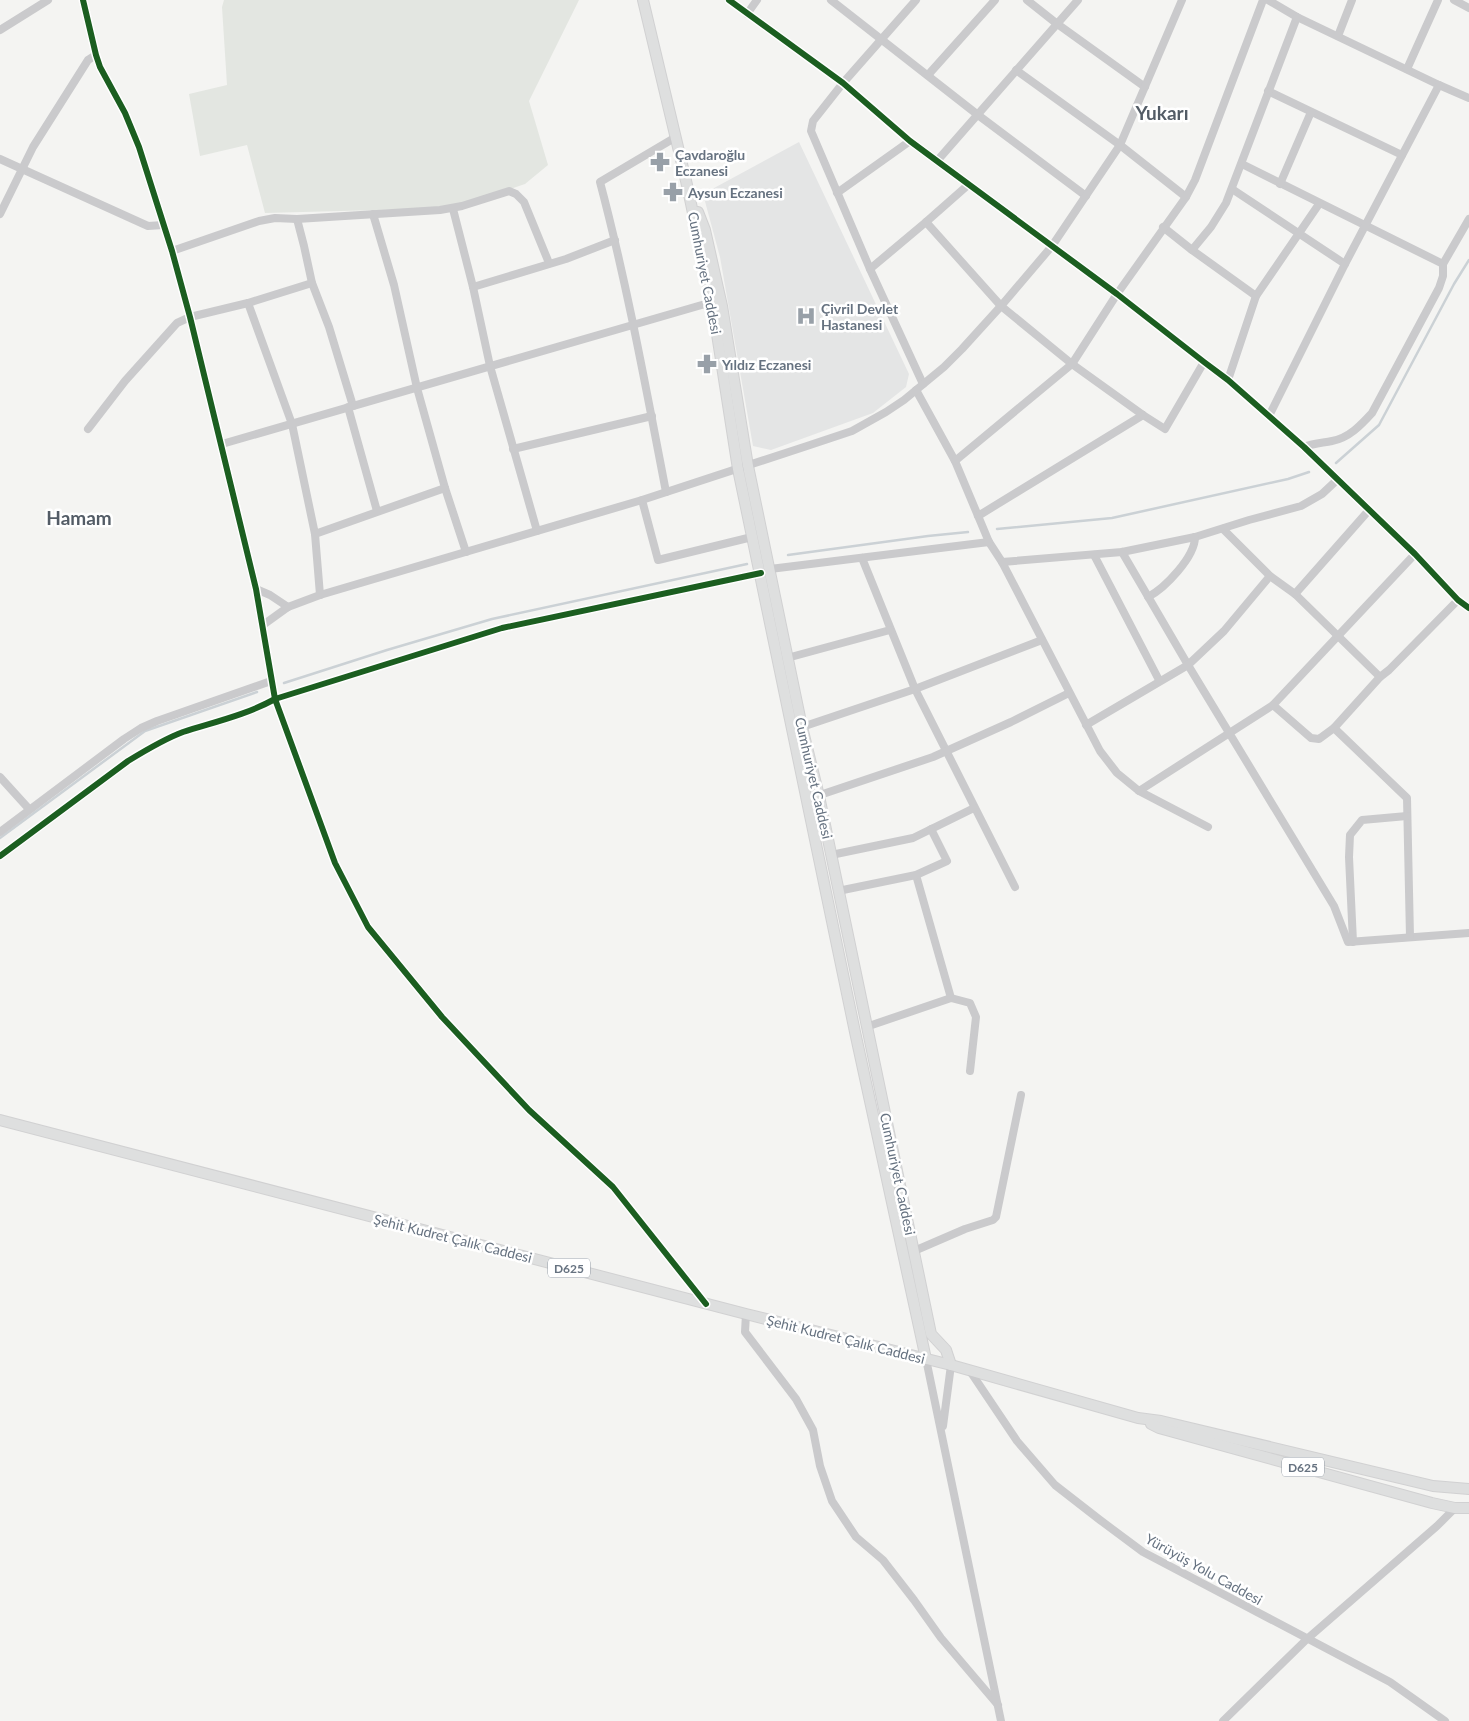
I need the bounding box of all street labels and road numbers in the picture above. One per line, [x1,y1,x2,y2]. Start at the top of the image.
street label: Cumhuriyet Caddesi [685,210,725,336]
street label: Cumhuriyet Caddesi [792,715,836,841]
street label: Cumhuriyet Caddesi [877,1111,919,1237]
street label: Şehit Kudret Çalık Caddesi [372,1210,534,1266]
road number: D625 [548,1258,590,1278]
street label: Şehit Kudret Çalık Caddesi [765,1311,927,1367]
road number: D625 [1282,1458,1324,1476]
street label: Yürüyüş Yolu Caddesi [1143,1530,1265,1608]

